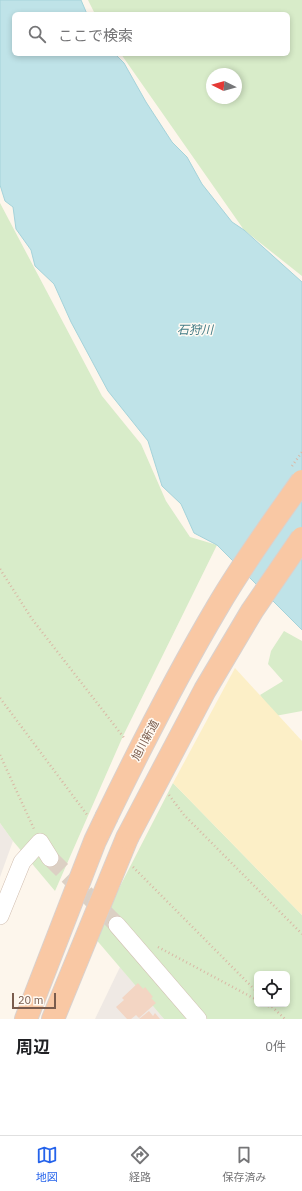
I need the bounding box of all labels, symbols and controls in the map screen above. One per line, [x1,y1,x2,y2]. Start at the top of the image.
search box [12,12,290,56]
icon: search [26,23,48,45]
text: ここで検索 [58,26,133,45]
north arrow [206,68,242,104]
water label: 石狩川 [177,322,215,337]
street label: 旭川新道 [128,717,162,763]
map controls [254,971,290,1007]
button: locate [254,971,290,1007]
scale bar [12,991,56,1010]
text: 20 m [18,993,43,1007]
text: 周辺 [16,1036,50,1058]
text: 0件 [265,1038,286,1055]
tab: 地図 [36,1144,58,1184]
tab: 経路 [129,1144,151,1184]
tab: 保存済み [222,1144,266,1184]

